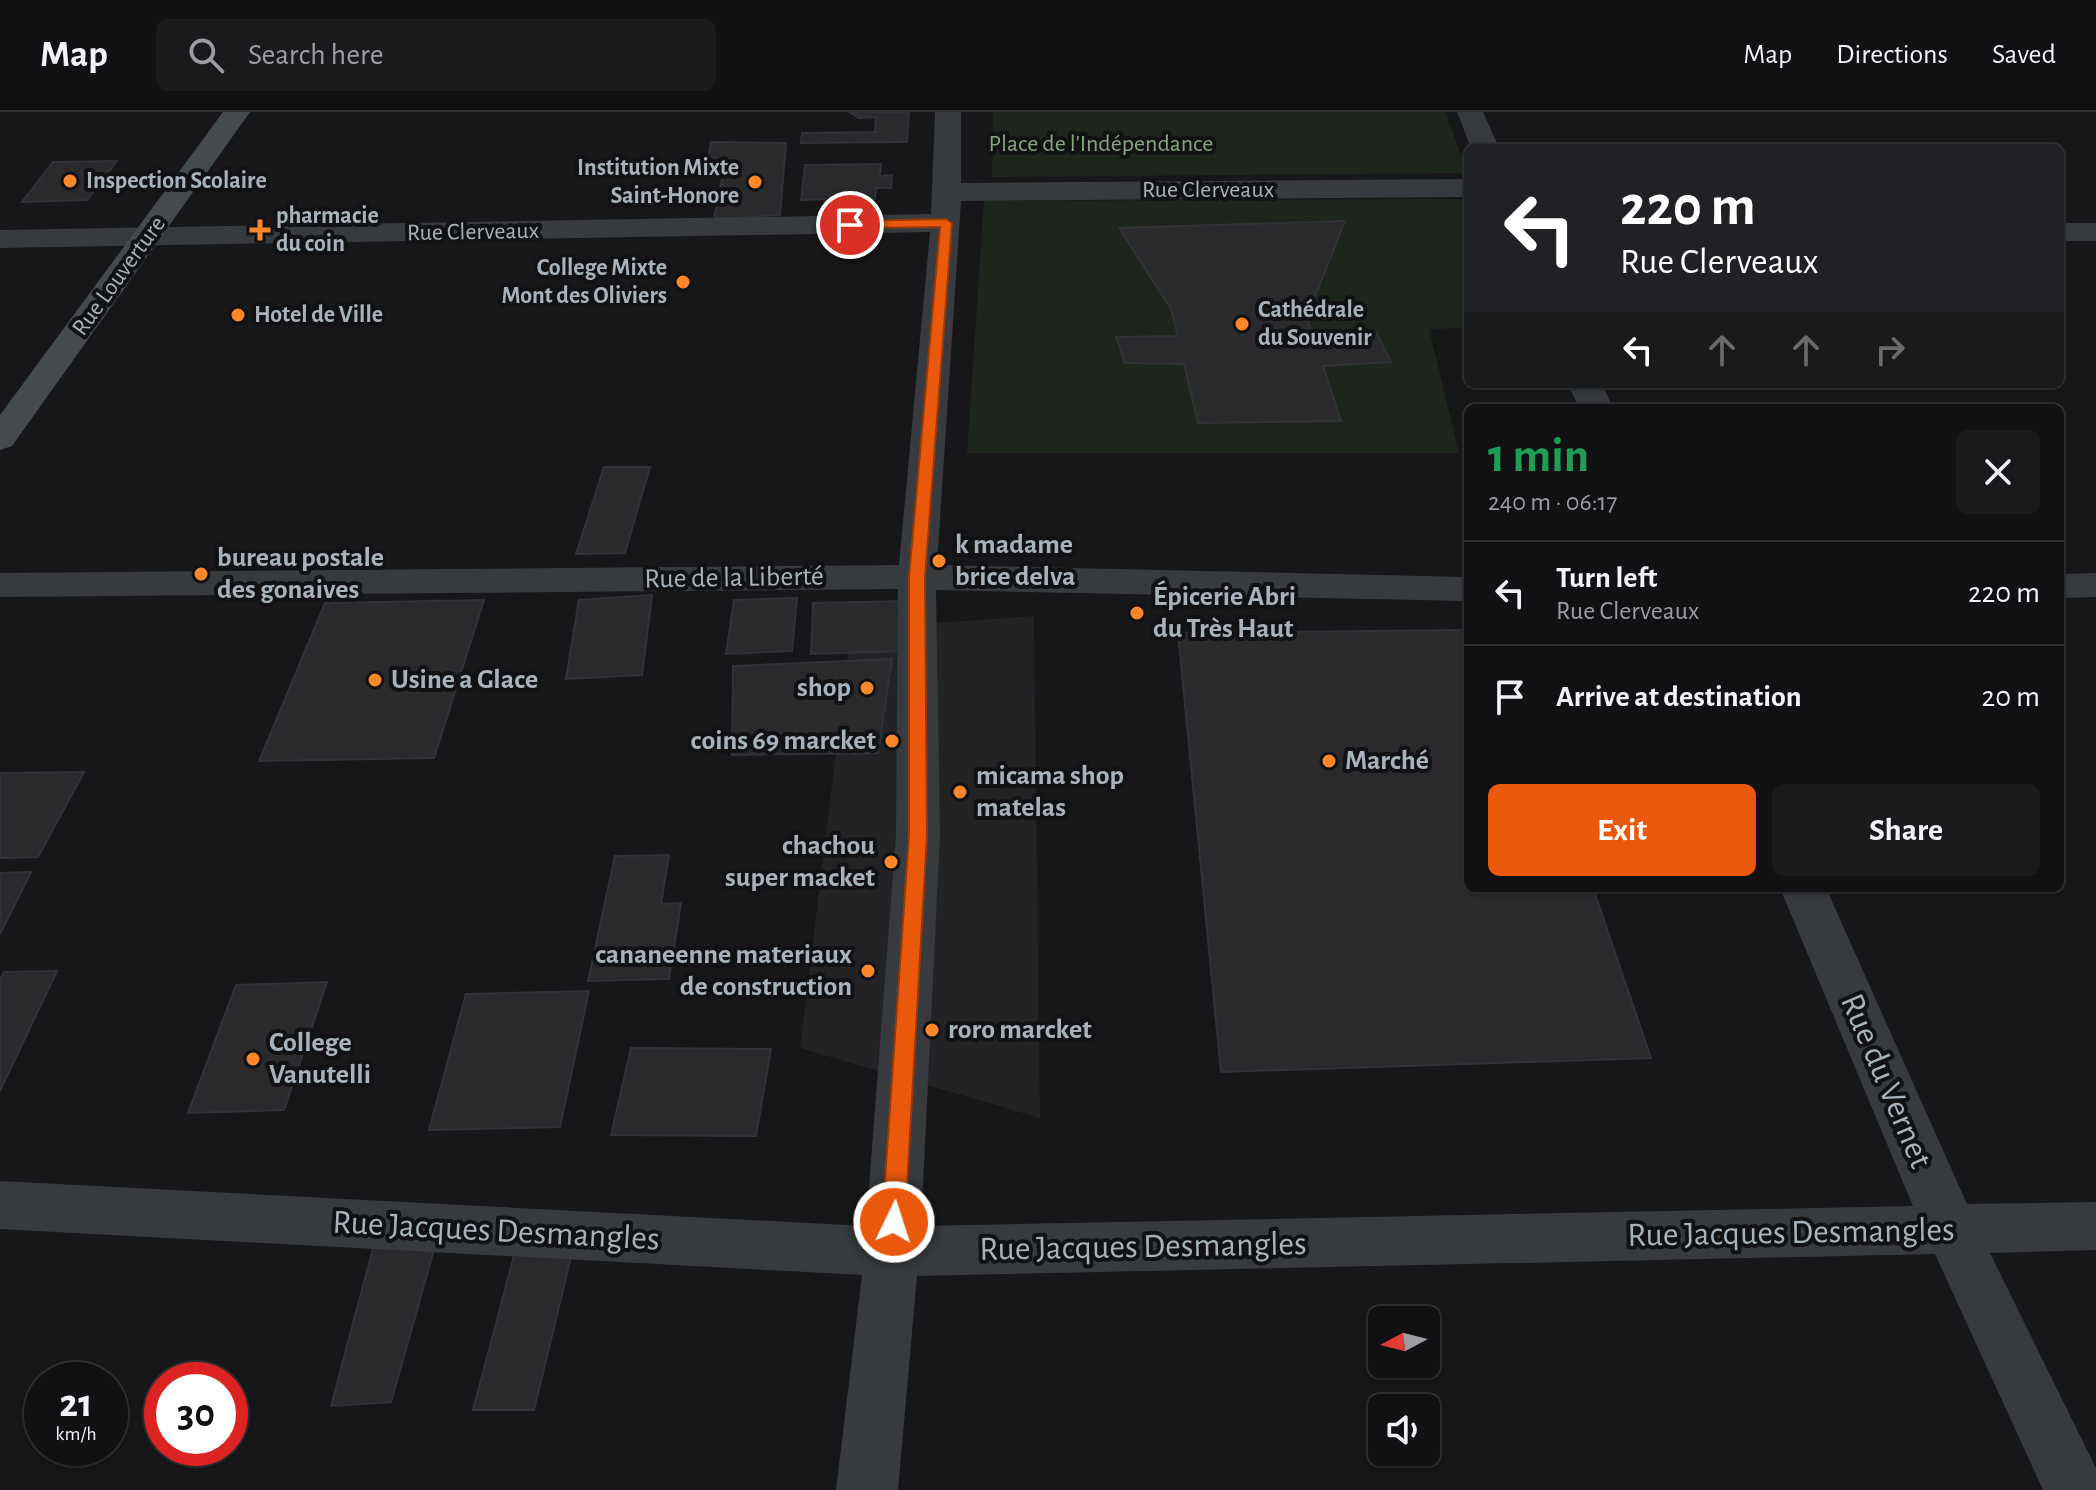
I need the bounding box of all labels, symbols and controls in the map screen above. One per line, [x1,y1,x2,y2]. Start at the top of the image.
search box [156,19,716,91]
icon: search [184,33,228,77]
text: Map [40,36,108,74]
text: Search here [248,40,384,70]
text: Map [1743,41,1792,69]
text: Directions [1836,41,1948,69]
text: Saved [1992,41,2056,69]
park label: Place de l'Indépendance [989,132,1213,156]
place label: Institution Mixte Saint-Honore [577,156,739,208]
place label: Inspection Scolaire [86,169,267,193]
marker: Inspection Scolaire [61,172,79,190]
marker: Institution Mixte Saint-Honore [746,173,764,191]
icon: left [1488,176,1592,280]
street label: Rue Clerveaux [1142,178,1275,202]
text: 220 m [1620,179,1756,235]
pin [816,191,884,259]
icon: arrive [828,203,872,247]
place label: pharmacie du coin [276,204,379,256]
street label: Rue Louverture [68,212,170,340]
street label: Rue Clerveaux [407,219,540,245]
marker: pharmacie du coin [251,221,269,239]
text: Rue Clerveaux [1620,244,1818,280]
place label: College Mixte Mont des Oliviers [501,256,667,308]
marker: College Mixte Mont des Oliviers [674,273,692,291]
place label: Cathédrale du Souvenir [1258,298,1372,350]
place label: Hotel de Ville [254,303,383,327]
marker: Hotel de Ville [229,306,247,324]
marker: Cathédrale du Souvenir [1233,315,1251,333]
icon: left [1616,328,1660,372]
icon: ahead [1700,328,1744,372]
icon: ahead [1784,328,1828,372]
icon: right [1868,328,1912,372]
button: close [1956,430,2040,514]
text: 1 min [1488,433,1589,481]
text: 240 m · 06:17 [1488,489,1617,515]
place label: k madame brice delva [955,531,1076,591]
place label: bureau postale des gonaives [217,544,384,604]
marker: k madame brice delva [930,552,948,570]
street label: Rue de la Liberté [644,562,824,594]
text: Turn left [1556,563,1657,593]
marker: bureau postale des gonaives [192,565,210,583]
icon: left [1488,571,1532,615]
text: 220 m [1968,578,2040,608]
place label: Épicerie Abri du Très Haut [1153,580,1296,643]
text: Rue Clerveaux [1556,598,1699,624]
marker: Épicerie Abri du Très Haut [1128,604,1146,622]
place label: Usine a Glace [391,666,538,694]
marker: Usine a Glace [366,671,384,689]
place label: shop [797,674,851,702]
icon: arrive [1488,675,1532,719]
marker: shop [858,679,876,697]
text: Arrive at destination [1556,682,1802,712]
text: 20 m [1982,682,2040,712]
place label: coins 69 marcket [691,727,877,755]
marker: coins 69 marcket [883,732,901,750]
place label: Marché [1345,747,1429,775]
marker: Marché [1320,752,1338,770]
place label: micama shop matelas [976,762,1124,822]
marker: micama shop matelas [951,783,969,801]
button: Exit [1488,784,1756,876]
button: Share [1772,784,2040,876]
place label: chachou super macket [725,832,876,892]
marker: chachou super macket [882,853,900,871]
place label: cananeenne materiaux de construction [595,941,852,1001]
marker: cananeenne materiaux de construction [859,962,877,980]
street label: Rue du Vernet [1834,989,1938,1173]
place label: roro marcket [948,1016,1092,1044]
marker: roro marcket [923,1021,941,1039]
place label: College Vanutelli [269,1029,371,1089]
marker: College Vanutelli [244,1050,262,1068]
position arrow [852,1180,936,1264]
street label: Rue Jacques Desmangles [332,1205,660,1257]
street label: Rue Jacques Desmangles [1627,1213,1955,1253]
street label: Rue Jacques Desmangles [979,1227,1307,1267]
north arrow [1368,1306,1440,1378]
map controls [1368,1306,1440,1466]
speed limit sign: 30 [144,1362,248,1466]
text: 21 [59,1384,93,1424]
button: sound [1368,1394,1440,1466]
text: km/h [55,1424,97,1444]

